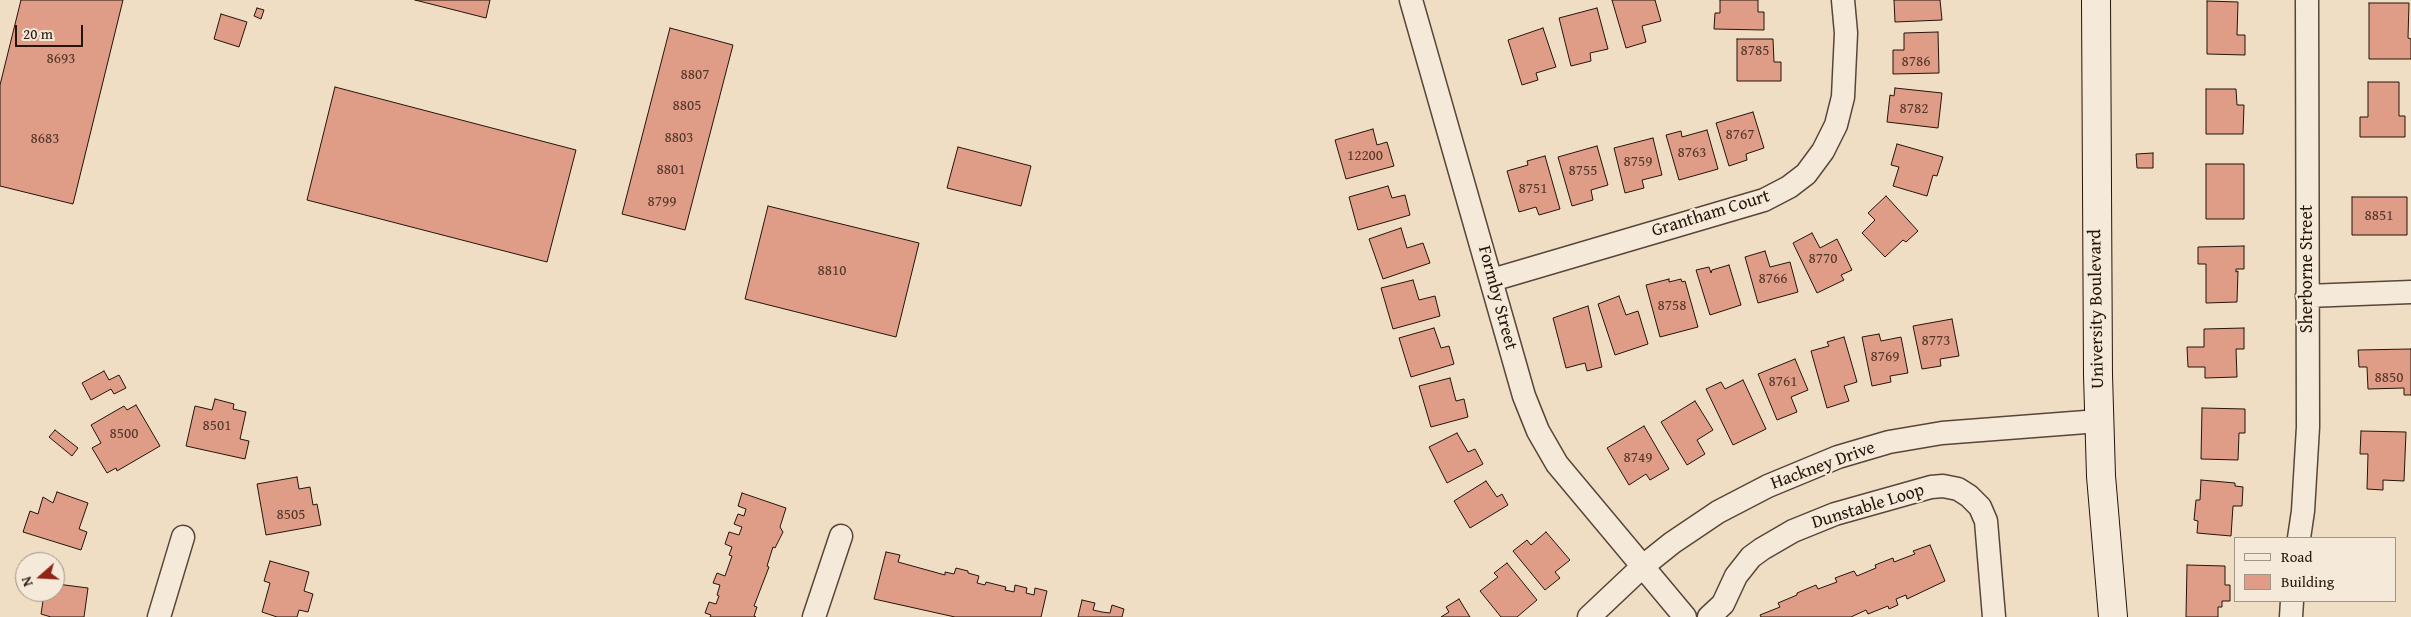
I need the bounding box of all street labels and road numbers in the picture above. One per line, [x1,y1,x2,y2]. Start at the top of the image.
street label: Grantham Court [1649,186,1773,242]
street label: Sherborne Street [2296,205,2318,333]
street label: University Boulevard [2085,229,2109,389]
street label: Formby Street [1473,243,1521,353]
street label: Hackney Drive [1768,437,1878,495]
street label: Dunstable Loop [1809,480,1927,534]

